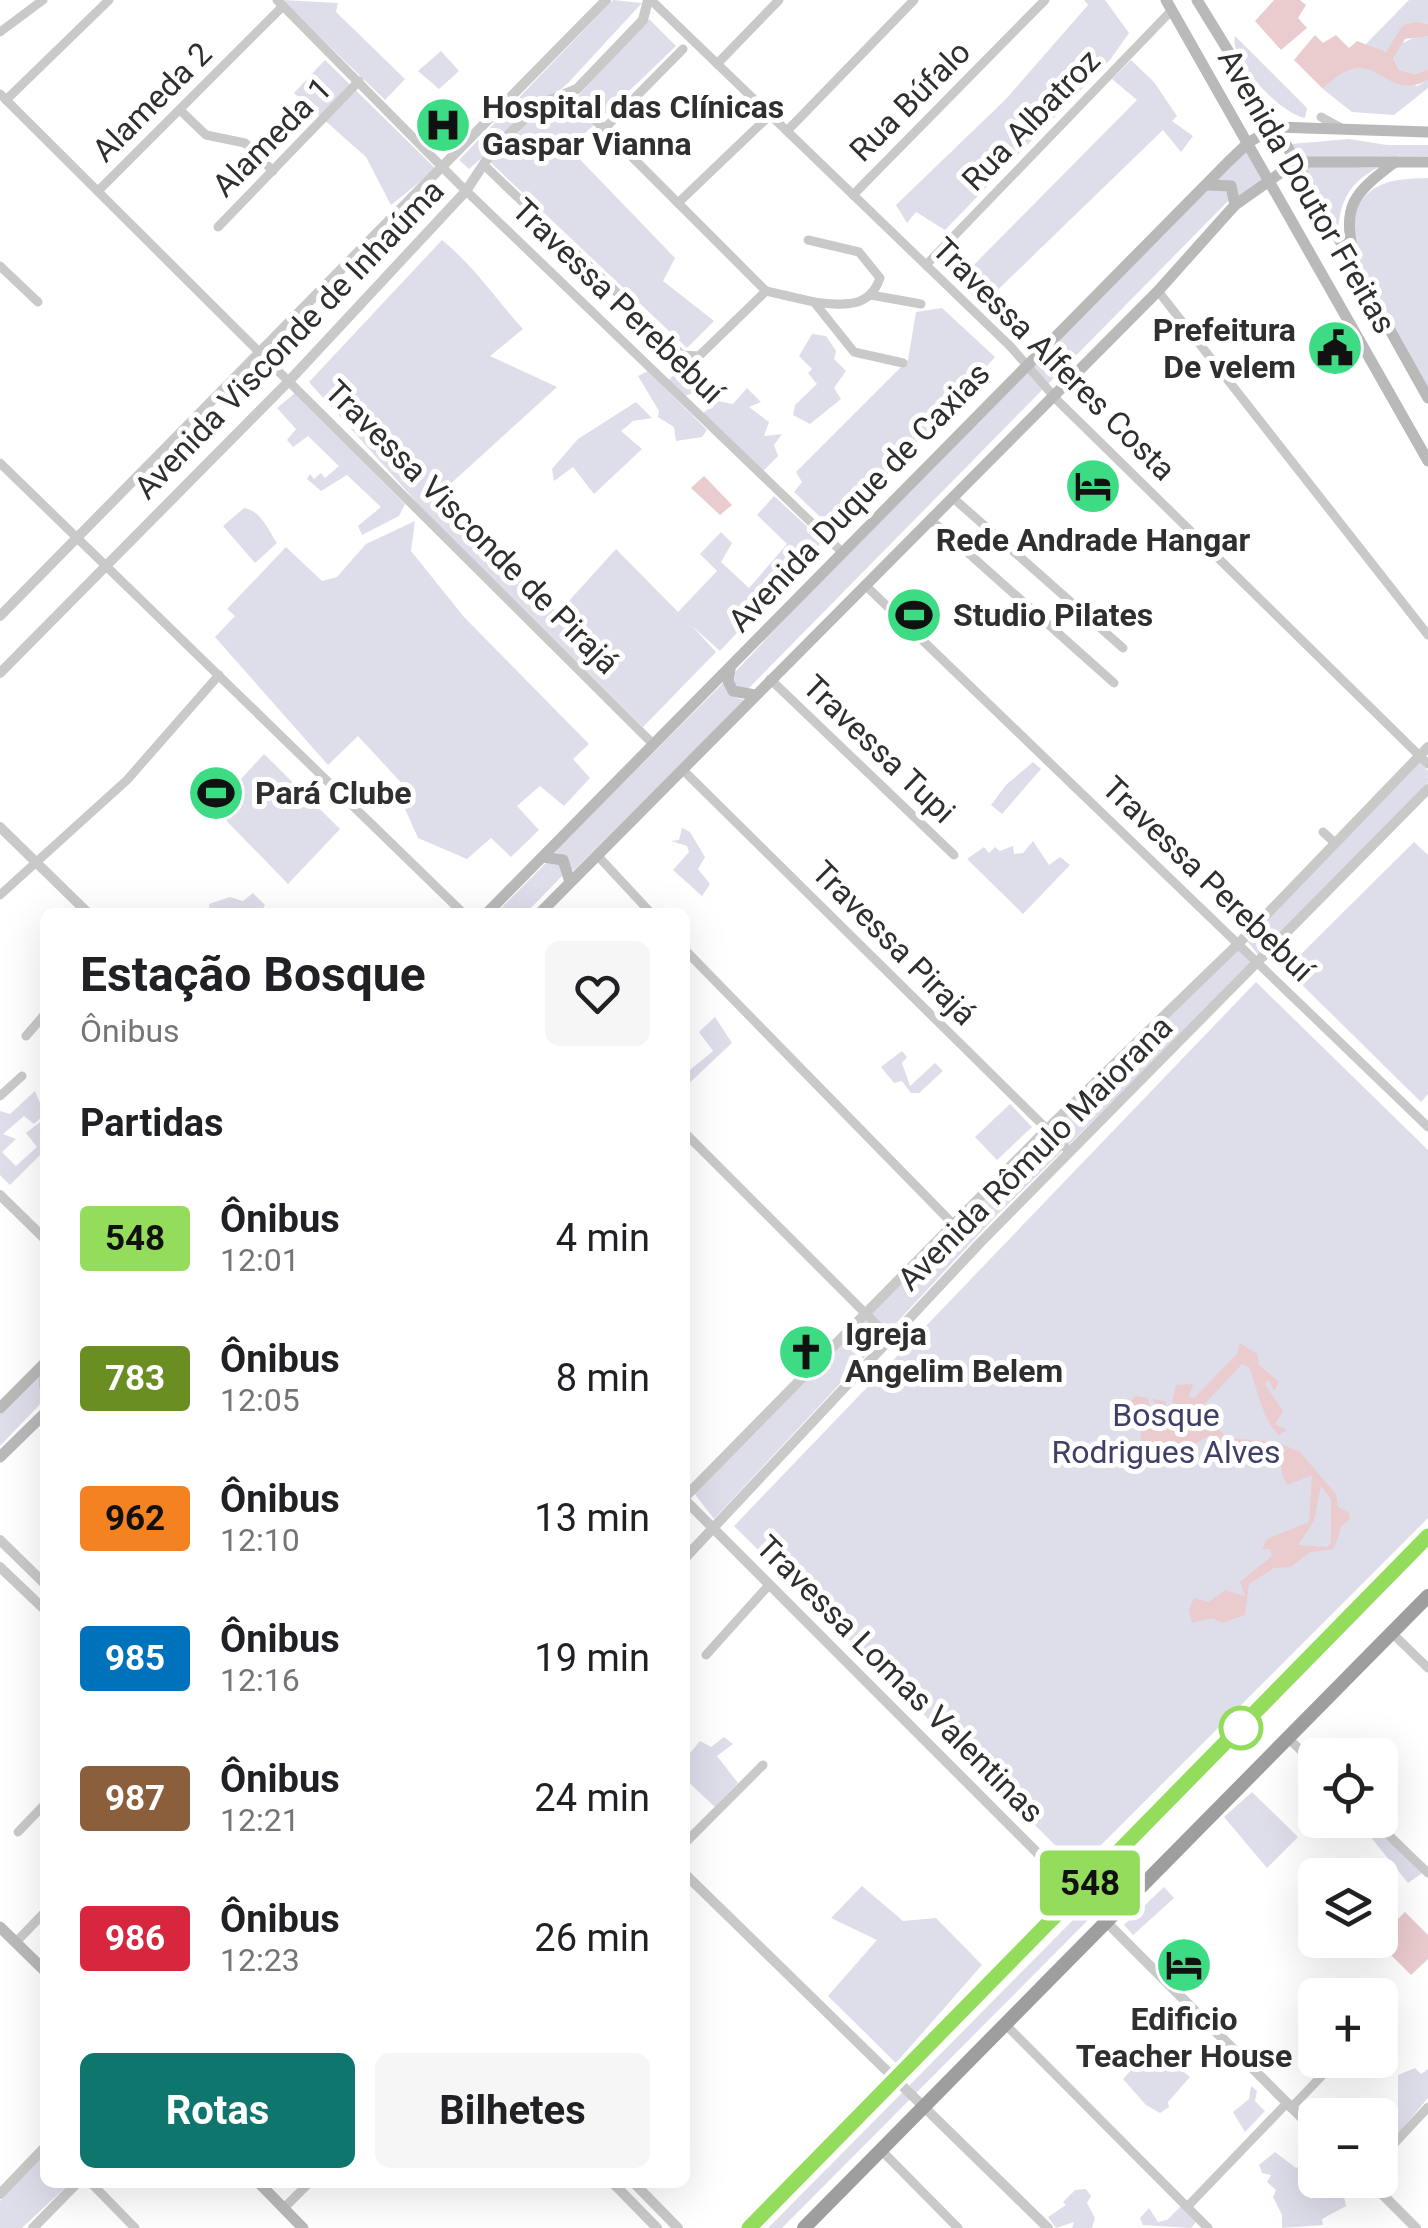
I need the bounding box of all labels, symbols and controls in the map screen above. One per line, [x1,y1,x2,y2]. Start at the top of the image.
street label: Rua Búfalo [842,33,978,169]
street label: Alameda 2 [85,35,219,169]
street label: Rua Albatroz [954,41,1108,199]
street label: Avenida Doutor Freitas [1210,42,1404,340]
street label: Alameda 1 [205,70,339,204]
place label: Hospital das Clínicas Gaspar Vianna [482,88,784,163]
hospital icon: Hospital das Clínicas Gaspar Vianna [413,95,473,155]
street label: Avenida Visconde de Inhaúma [126,172,452,506]
street label: Travessa Perebebuí [504,190,732,412]
street label: Travessa Alferes Costa [925,230,1183,488]
place label: Prefeitura De velem [1153,311,1296,386]
public building icon: Prefeitura De velem [1305,318,1365,378]
street label: Avenida Duque de Caxias [721,355,997,639]
street label: Travessa Visconde de Pirajá [317,372,627,682]
hotel icon: Rede Andrade Hangar [1063,456,1123,516]
place label: Rede Andrade Hangar [936,521,1250,559]
sports icon: Studio Pilates [884,585,944,645]
place label: Studio Pilates [953,596,1153,634]
street label: Travessa Tupi [795,667,963,831]
sports icon: Pará Clube [186,763,246,823]
street label: Travessa Perebebuí [1094,768,1322,990]
place label: Pará Clube [255,774,411,812]
street label: Travessa Pirajá [804,853,984,1033]
button: heart [545,941,650,1046]
text: Estação Bosque [80,946,426,1003]
street label: Avenida Rômulo Maiorana [890,1008,1180,1298]
text: Ônibus [80,1012,180,1050]
text: Partidas [80,1101,224,1145]
text: Ônibus [220,1197,340,1241]
text: 4 min [556,1216,650,1260]
text: 548 [105,1218,165,1259]
text: 12:01 [220,1241,300,1279]
place label: Igreja Angelim Belem [845,1315,1063,1390]
church icon: Igreja Angelim Belem [776,1322,836,1382]
text: Ônibus [220,1337,340,1381]
text: 8 min [556,1356,650,1400]
text: 783 [105,1358,165,1399]
text: 12:05 [220,1381,300,1419]
park label: Bosque Rodrigues Alves [1051,1396,1281,1471]
text: Ônibus [220,1477,340,1521]
text: 13 min [534,1496,650,1540]
text: 962 [105,1498,165,1539]
text: 12:10 [220,1521,300,1559]
street label: Travessa Lomas Valentinas [748,1527,1052,1831]
text: Ônibus [220,1617,340,1661]
text: 19 min [534,1636,650,1680]
text: 985 [105,1638,165,1679]
text: 12:16 [220,1661,300,1699]
unlabelled marker [1220,1707,1262,1749]
map controls [1298,1738,1398,2198]
button: locate [1298,1738,1398,1838]
text: Ônibus [220,1757,340,1801]
text: 24 min [534,1776,650,1820]
text: 987 [105,1778,165,1819]
text: 12:21 [220,1801,300,1839]
line badge: 548 [1032,1850,1148,1916]
button: layers [1298,1858,1398,1958]
text: 548 [1060,1863,1120,1904]
text: Ônibus [220,1897,340,1941]
text: 26 min [534,1916,650,1960]
text: 986 [105,1918,165,1959]
hotel icon: Edificio Teacher House [1154,1935,1214,1995]
text: 12:23 [220,1941,300,1979]
button: + [1298,1978,1398,2078]
place label: Edificio Teacher House [1076,2000,1292,2075]
button: Rotas [80,2053,355,2168]
button: Bilhetes [375,2053,650,2168]
button: − [1298,2098,1398,2198]

